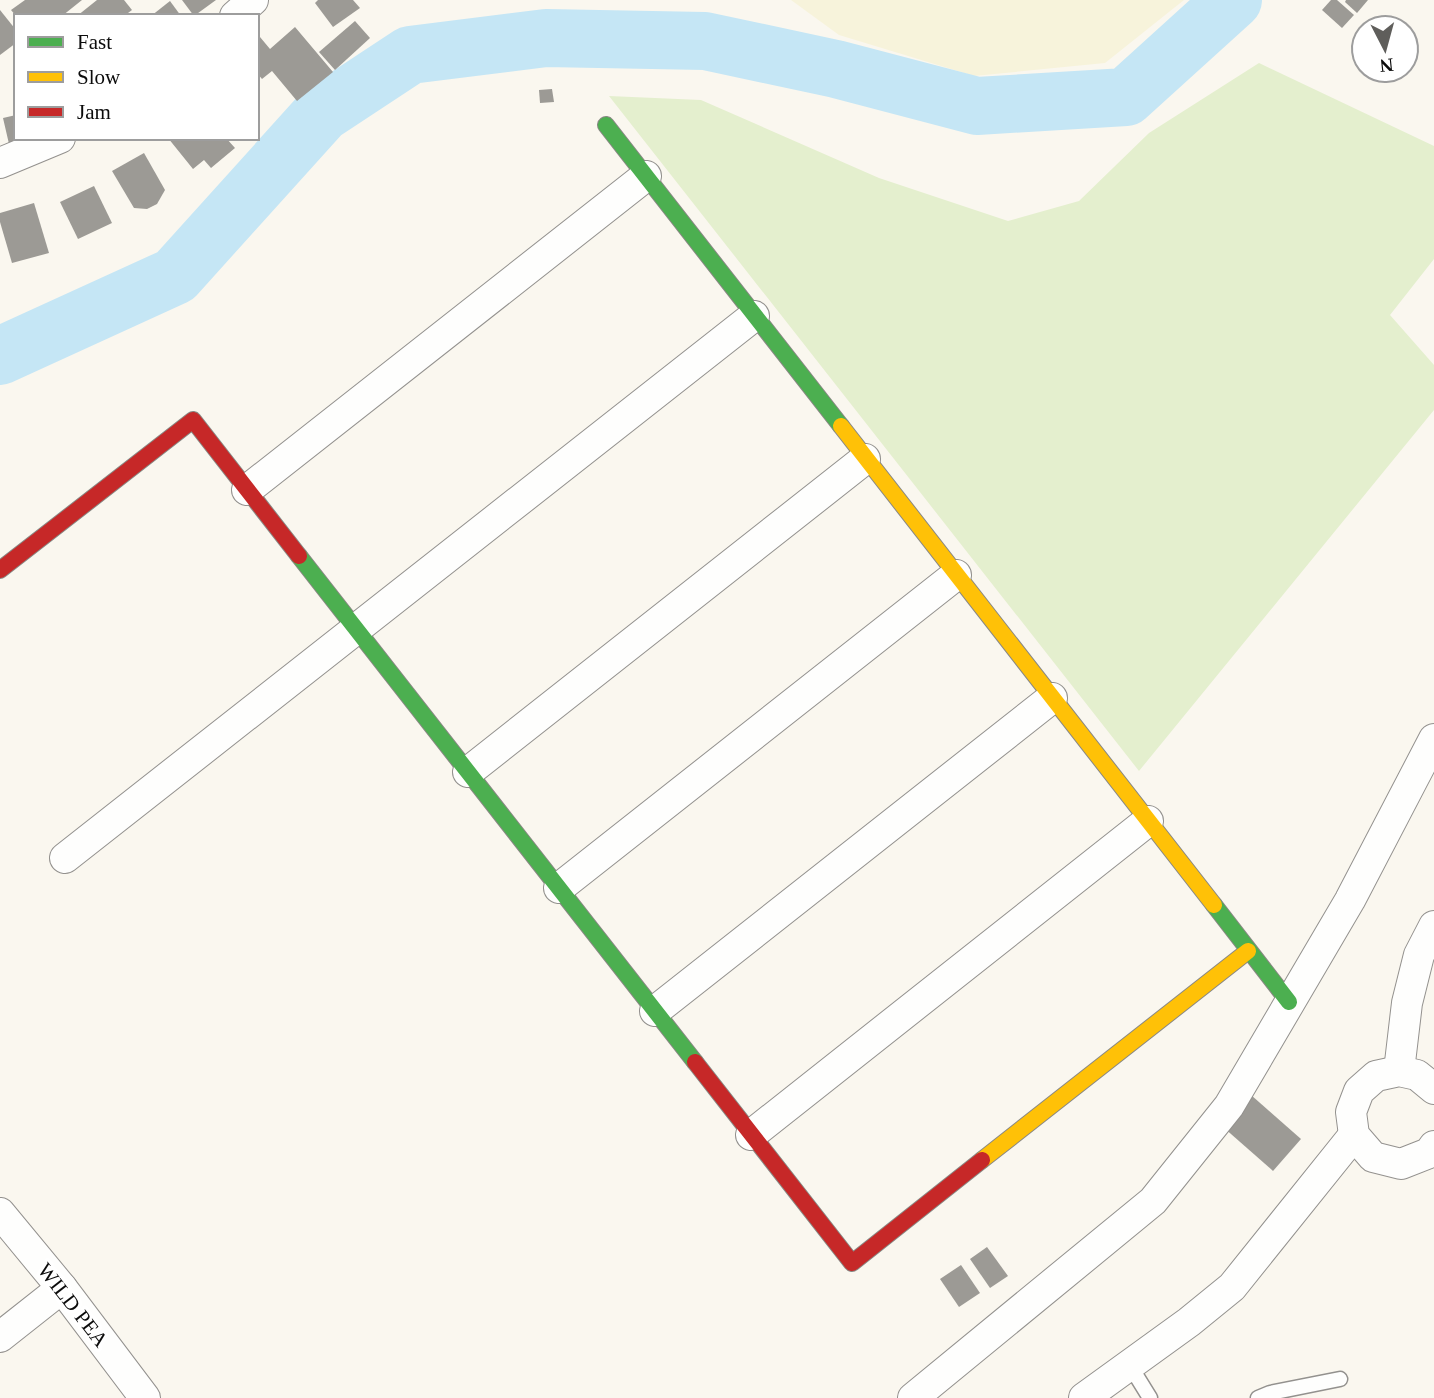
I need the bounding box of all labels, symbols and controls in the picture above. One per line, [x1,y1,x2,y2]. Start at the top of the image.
legend [14,14,259,140]
north arrow [1350,14,1420,84]
text: Fast [77,30,112,54]
text: N [1379,54,1395,77]
text: Slow [77,65,121,89]
text: Jam [77,100,111,124]
street label: WILD PEA [33,1258,114,1352]

